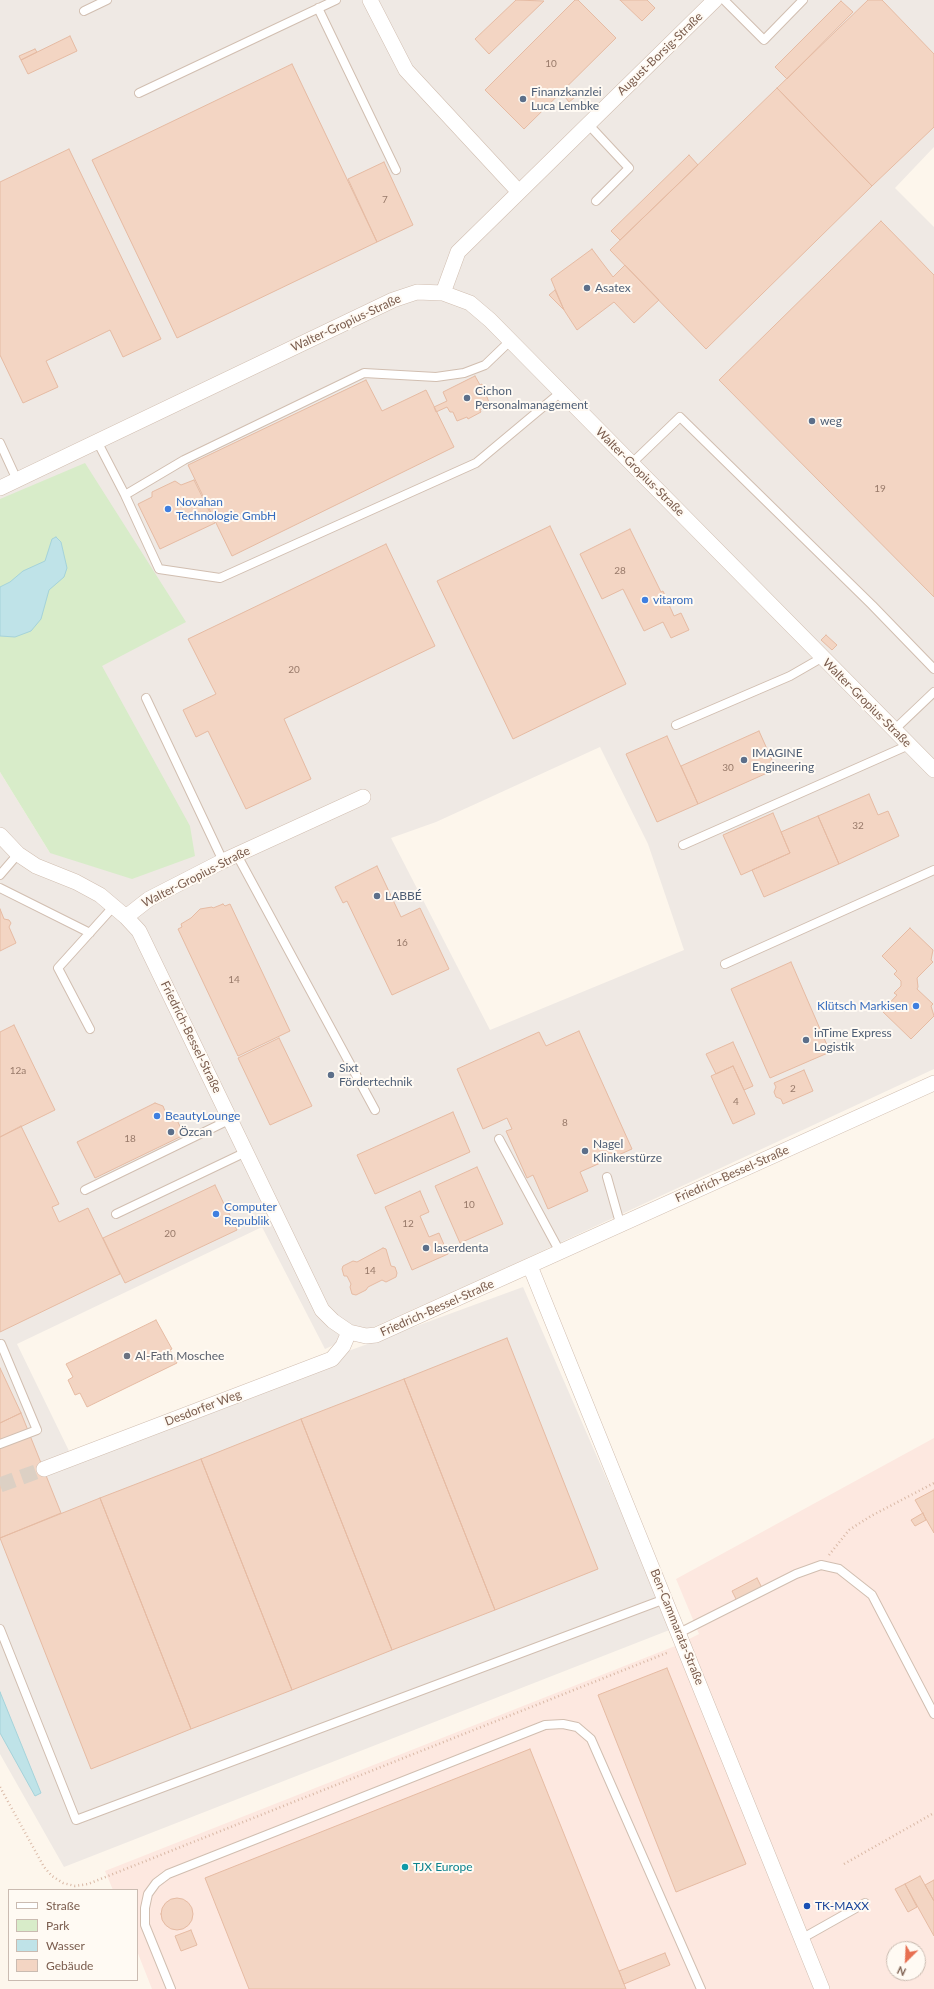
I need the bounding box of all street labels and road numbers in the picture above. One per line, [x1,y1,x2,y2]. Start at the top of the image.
street label: August-Borsig-Straße [614,10,706,98]
street label: Walter-Gropius-Straße [289,291,403,355]
street label: Walter-Gropius-Straße [593,425,687,519]
street label: Walter-Gropius-Straße [820,656,914,750]
street label: Walter-Gropius-Straße [140,843,252,911]
street label: Friedrich-Bessel-Straße [158,979,224,1095]
street label: Friedrich-Bessel-Straße [673,1142,791,1206]
street label: Friedrich-Bessel-Straße [378,1276,496,1340]
street label: Desdorfer Weg [163,1387,243,1429]
street label: Ben-Cammarata-Straße [647,1567,707,1687]

